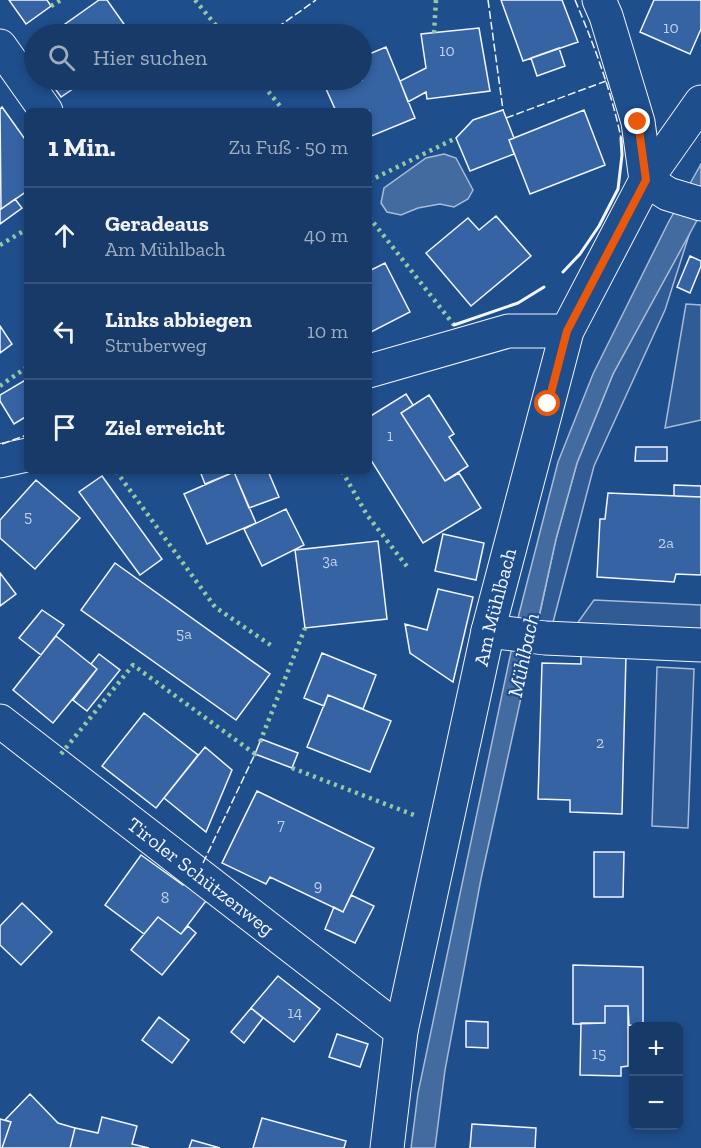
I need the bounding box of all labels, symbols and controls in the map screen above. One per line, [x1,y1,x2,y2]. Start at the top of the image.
house number: 10 [663,18,679,37]
search box [24,24,372,90]
icon: search [45,41,78,74]
house number: 10 [439,41,455,60]
text: Hier suchen [93,44,207,71]
route end [624,108,650,134]
text: 1 Min. [48,131,116,163]
text: Zu Fuß · 50 m [229,135,348,159]
text: Geradeaus [105,210,209,237]
icon: ahead [48,219,81,252]
text: 40 m [304,223,348,247]
text: Am Mühlbach [105,237,226,261]
text: Links abbiegen [105,306,252,333]
icon: left [48,315,81,348]
text: 10 m [307,319,348,343]
text: Struberweg [105,333,207,357]
route start [534,390,560,416]
icon: arrive [48,411,81,444]
text: Ziel erreicht [105,414,225,441]
house number: 1 [387,426,393,445]
house number: 5 [24,507,32,526]
house number: 2a [658,533,674,552]
street label: Am Mühlbach [469,545,521,668]
house number: 3a [322,551,338,570]
water label: Mühlbach [502,611,544,699]
house number: 5a [176,624,192,643]
house number: 2 [596,733,604,752]
street label: Tiroler Schützenweg [123,812,279,941]
house number: 7 [277,815,285,834]
house number: 9 [314,876,322,895]
house number: 8 [161,888,169,907]
house number: 14 [288,1003,303,1022]
map controls [629,1022,683,1130]
button: + [629,1022,683,1076]
house number: 15 [592,1044,606,1063]
button: − [629,1076,683,1130]

